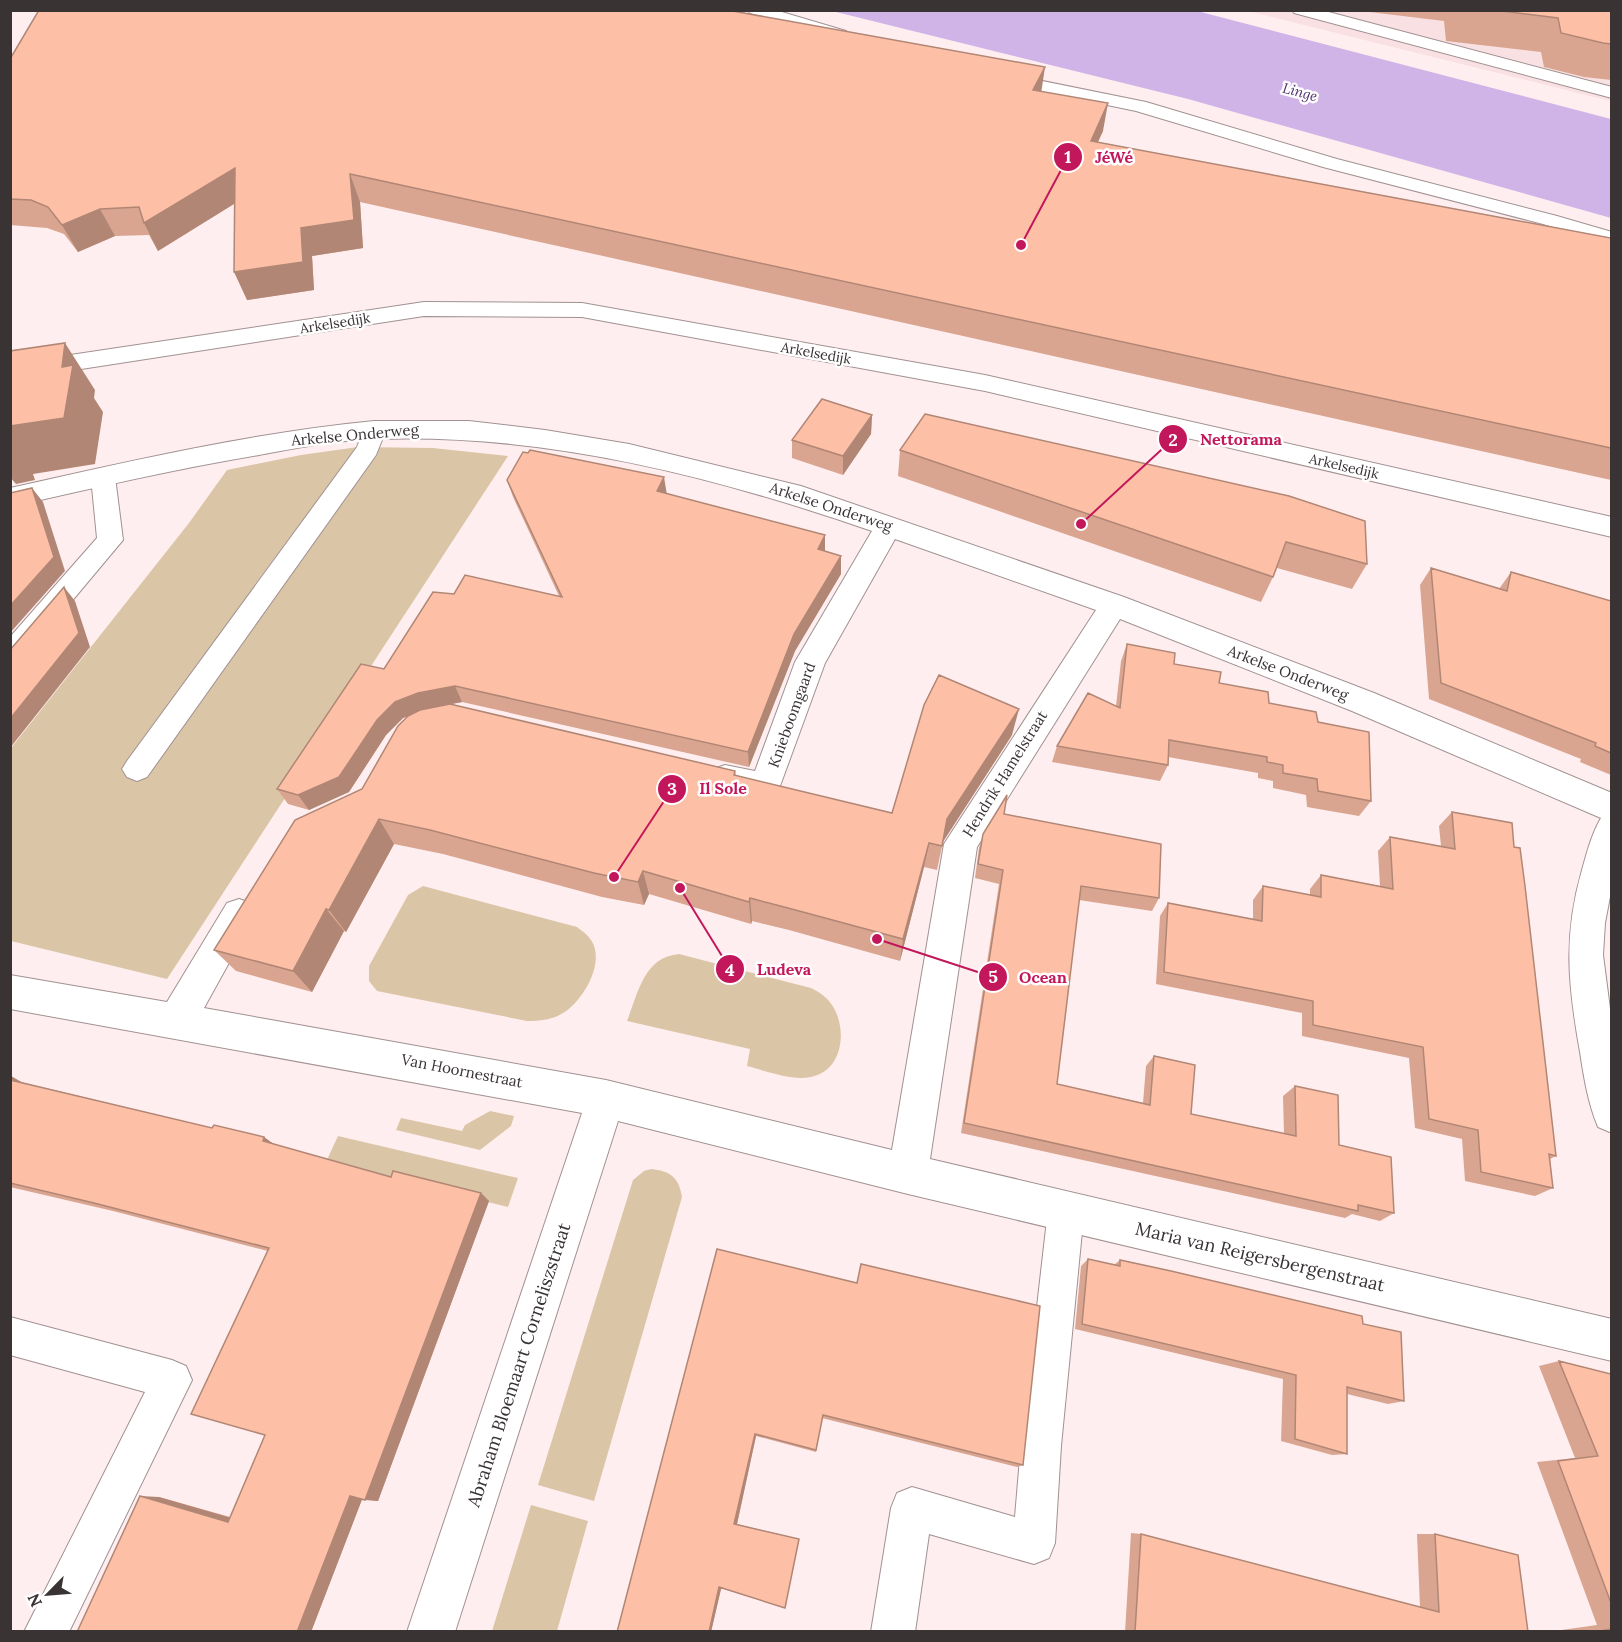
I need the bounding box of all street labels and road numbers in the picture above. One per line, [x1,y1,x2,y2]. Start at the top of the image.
street label: Arkelsedijk [298,308,372,338]
street label: Arkelsedijk [778,338,853,368]
street label: Arkelse Onderweg [289,419,420,450]
street label: Arkelsedijk [1306,449,1381,483]
street label: Arkelse Onderweg [766,477,896,536]
street label: Arkelse Onderweg [1224,640,1352,705]
street label: Knieboomgaard [764,660,819,770]
street label: Hendrik Hamelstraat [958,707,1051,840]
street label: Van Hoornestraat [399,1049,525,1092]
street label: Maria van Reigersbergenstraat [1133,1217,1387,1296]
street label: Abraham Bloemaart Corneliszstraat [461,1220,575,1511]

